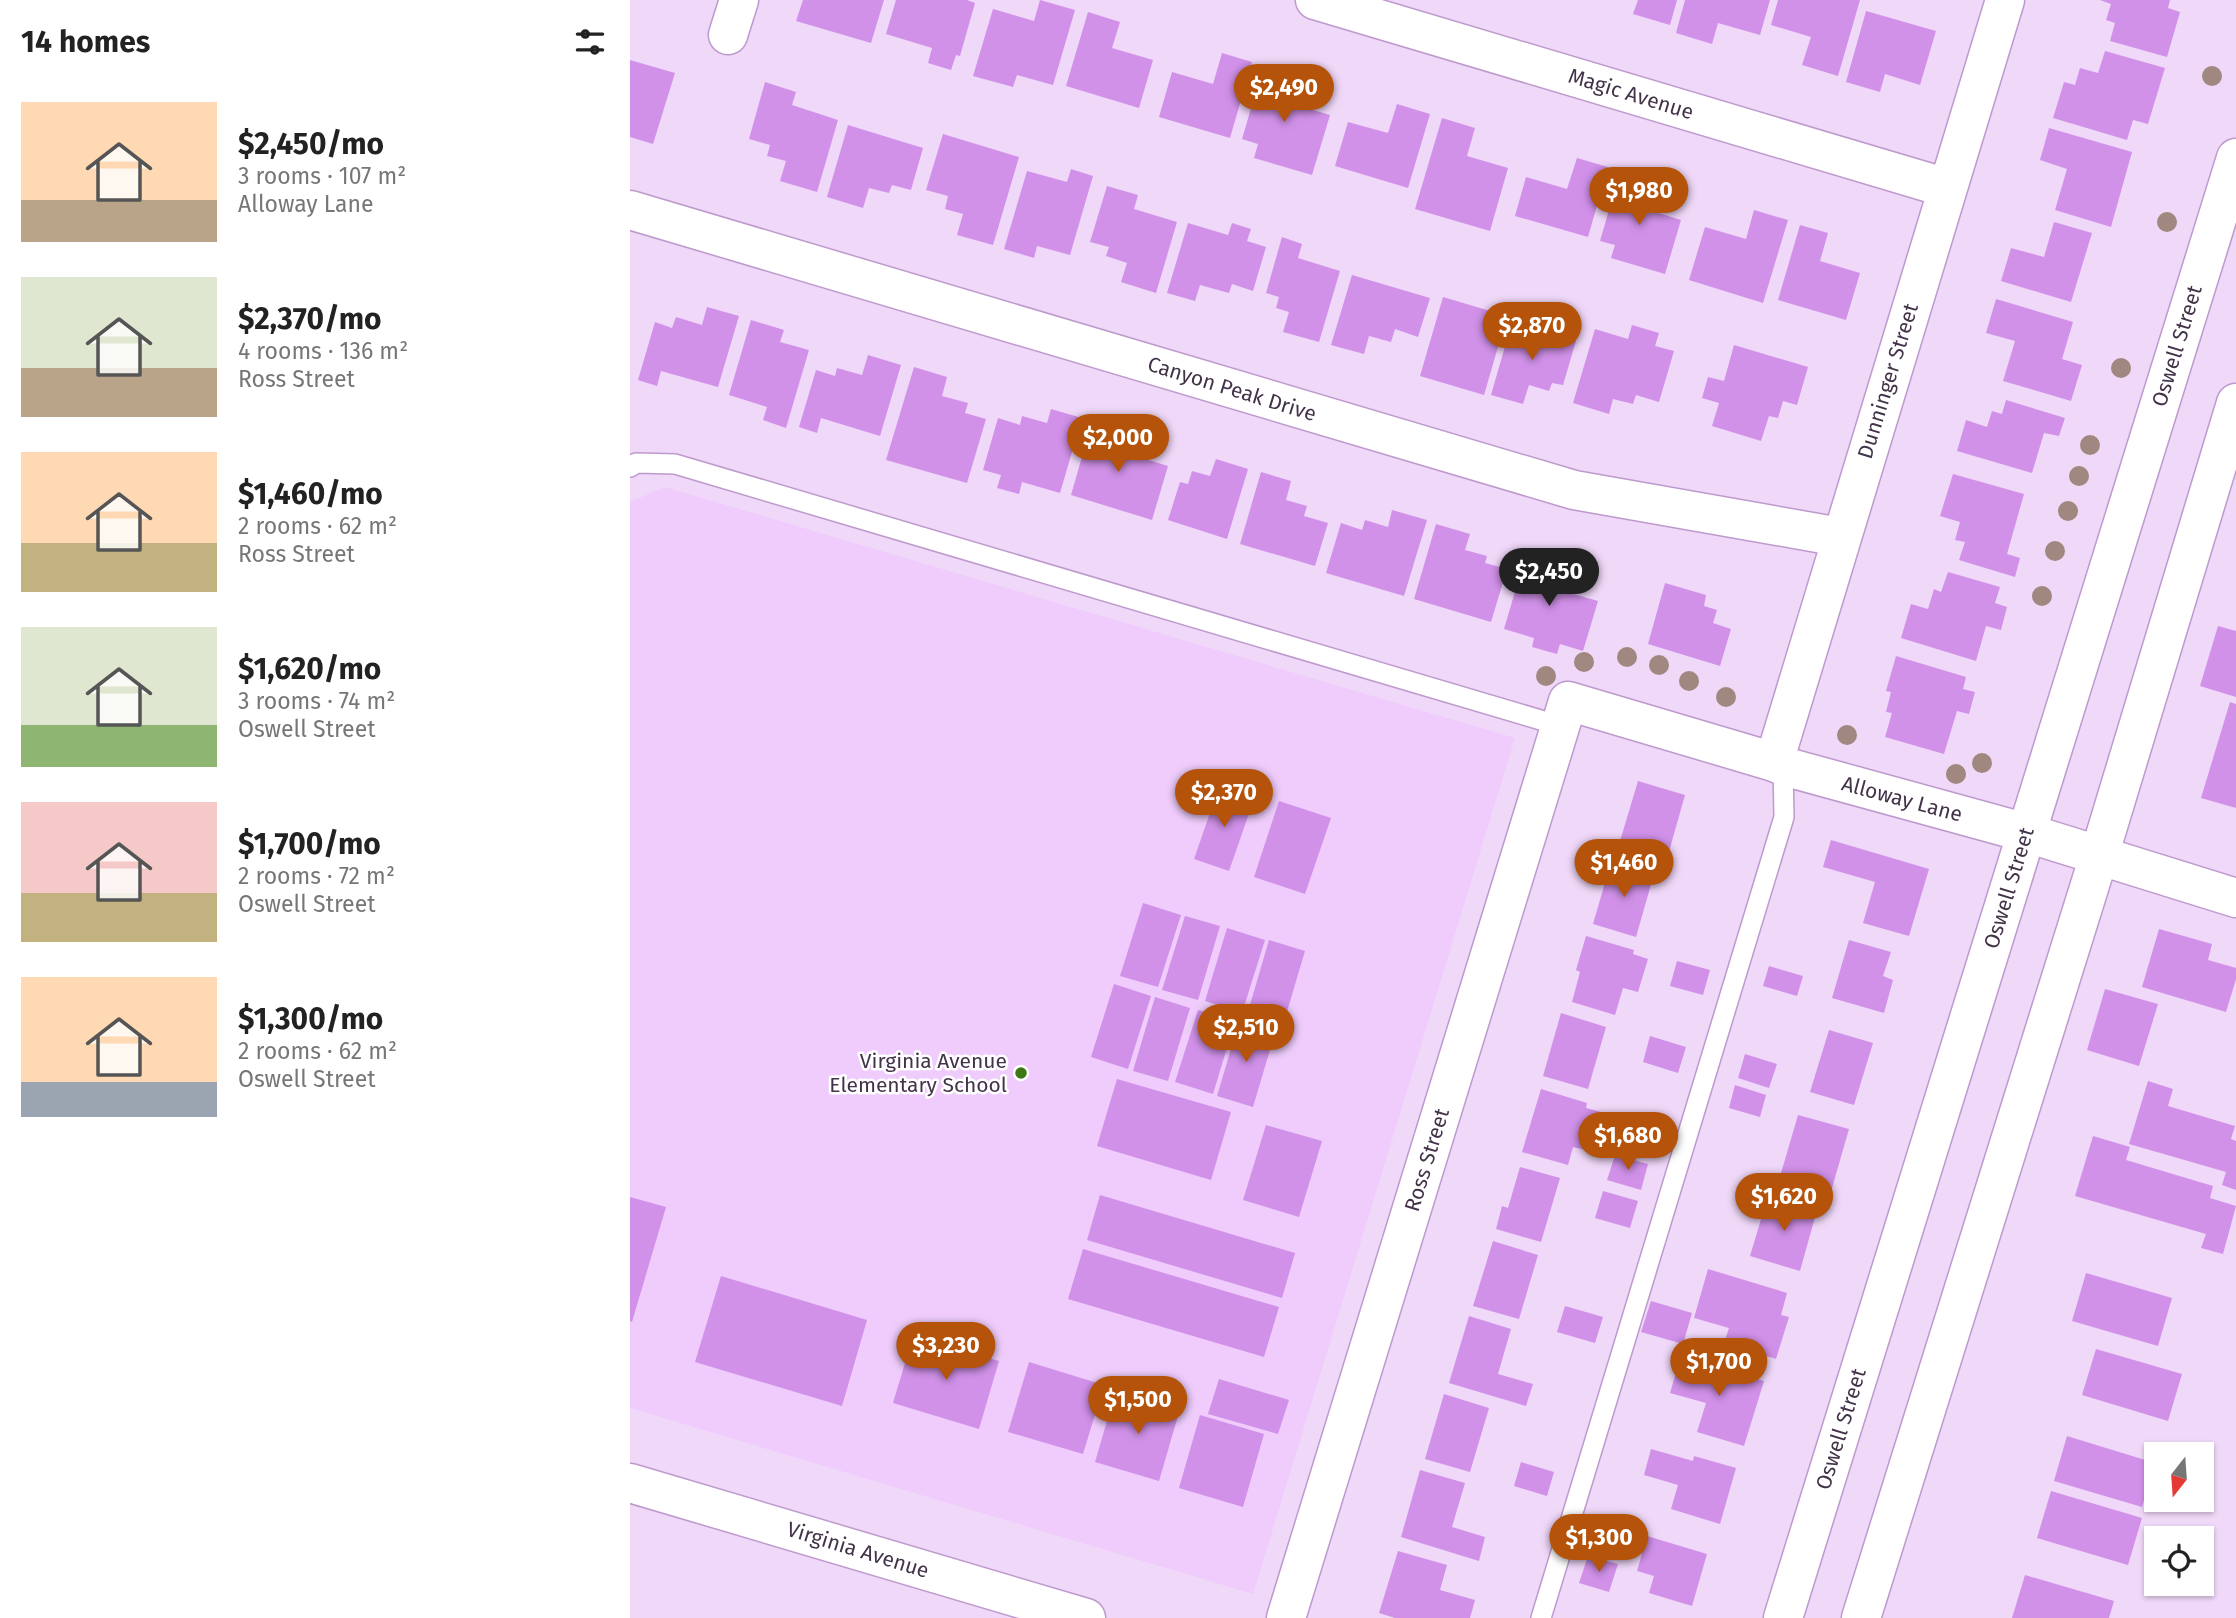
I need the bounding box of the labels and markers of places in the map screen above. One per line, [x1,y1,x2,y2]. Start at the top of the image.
pin: $2,490 [1227,64,1341,124]
pin: $1,980 [1582,168,1696,227]
pin: $2,870 [1475,302,1589,362]
pin: $2,000 [1061,414,1175,474]
pin: $2,450 [1492,548,1606,608]
pin: $2,370 [1167,770,1281,829]
pin: $1,460 [1567,839,1681,899]
pin: $2,510 [1189,1004,1303,1064]
place label: Virginia Avenue Elementary School [829,1048,1007,1098]
marker: Virginia Avenue Elementary School [1013,1065,1029,1081]
pin: $1,680 [1571,1112,1685,1172]
pin: $1,620 [1727,1174,1841,1233]
pin: $3,230 [889,1322,1003,1382]
pin: $1,700 [1662,1338,1776,1398]
pin: $1,500 [1081,1376,1195,1436]
pin: $1,300 [1542,1514,1656,1574]

